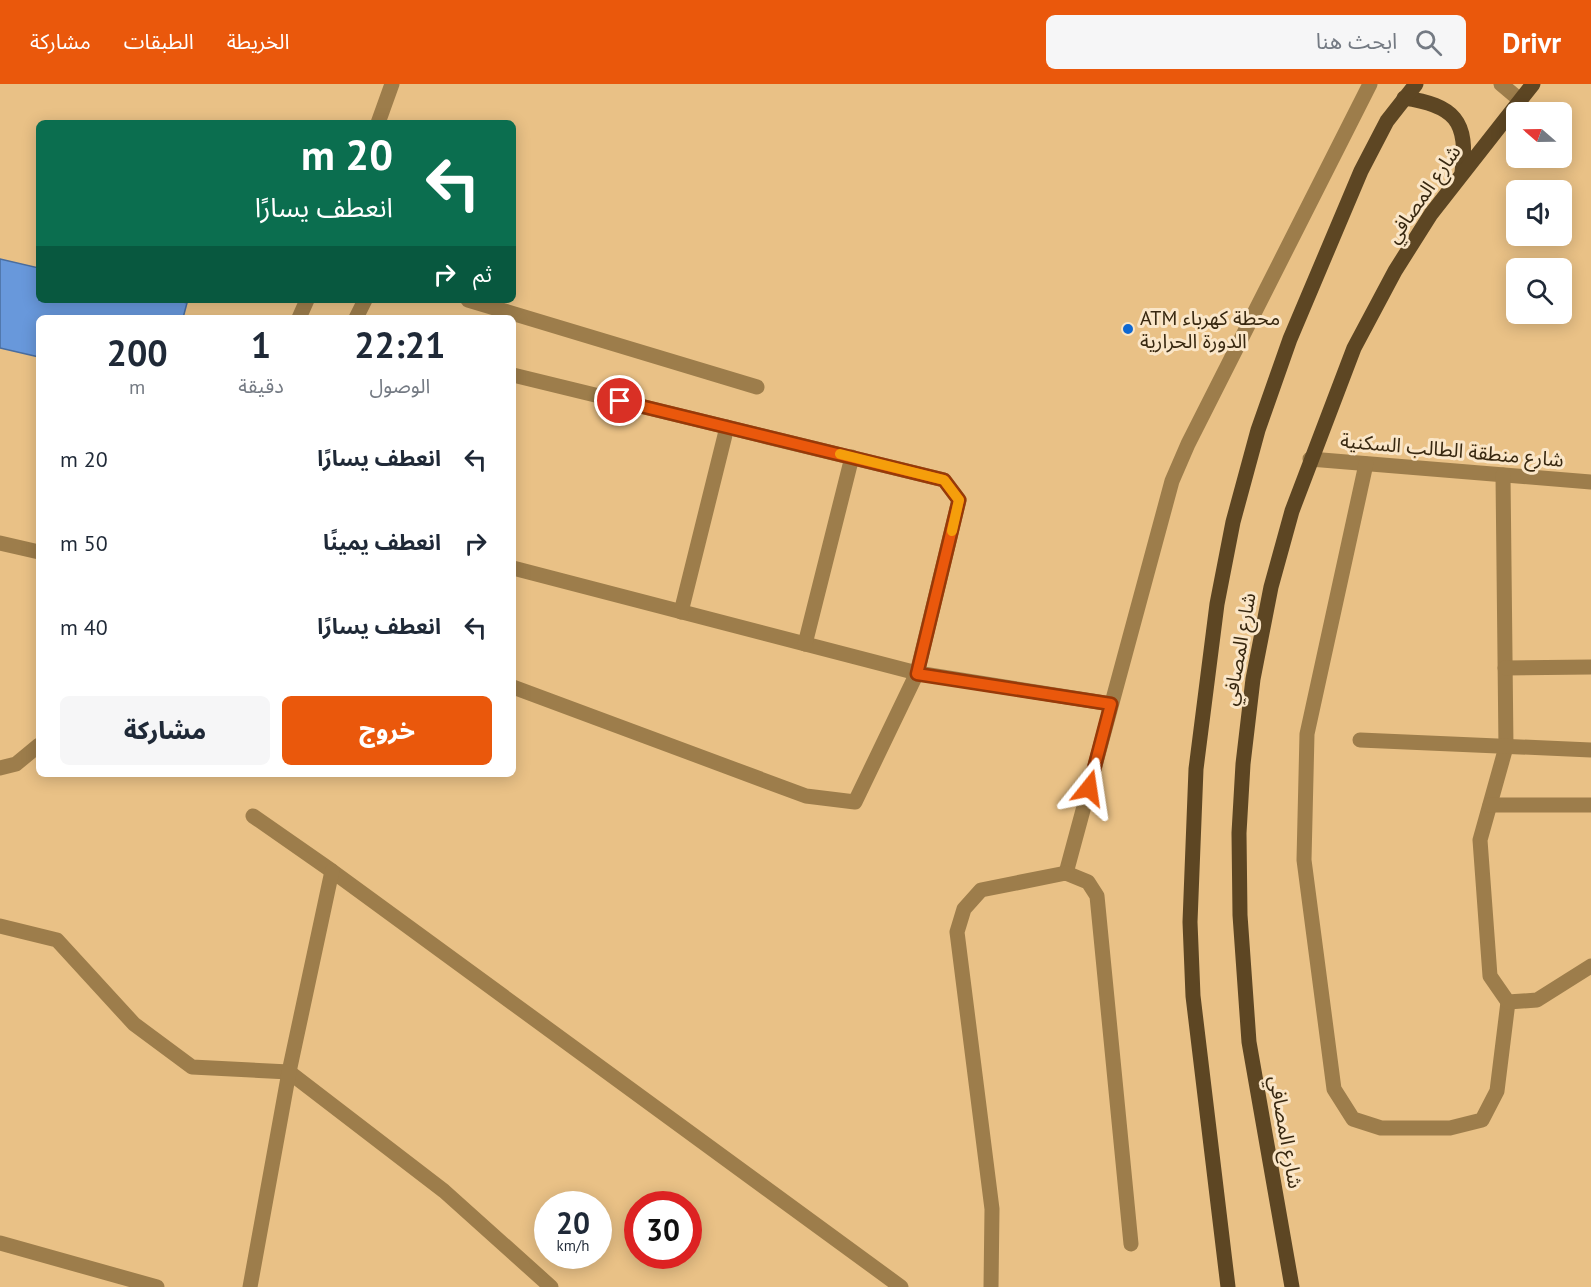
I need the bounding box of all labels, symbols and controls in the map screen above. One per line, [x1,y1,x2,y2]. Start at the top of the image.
search box [1046,15,1466,69]
text: Drivr [1502,24,1561,61]
icon: search [1412,26,1445,59]
text: ابحث هنا [1316,27,1397,55]
text: مشاركة [30,28,91,55]
text: الطبقات [124,28,194,55]
text: الخريطة [227,28,290,55]
north arrow [1506,102,1572,168]
map controls [1506,102,1572,324]
text: 20 m [301,127,393,182]
street label: شارع المصافي [1380,140,1469,250]
icon: left [414,144,492,222]
button: sound [1506,180,1572,246]
text: انعطف يسارًا [255,190,393,224]
icon: right [428,258,461,291]
button: search [1506,258,1572,324]
text: ثم [473,260,492,288]
place label: ATM محطة كهرباء الدورة الحرارية [1140,305,1280,354]
text: 1 [251,321,271,368]
text: 22:21 [354,321,446,368]
marker: ATM محطة كهرباء الدورة الحرارية [1121,322,1135,336]
text: 200 [106,329,168,376]
text: دقيقة [238,373,284,399]
text: الوصول [369,373,430,399]
text: m [129,374,145,400]
pin [594,375,645,426]
icon: arrive [603,384,636,417]
street label: شارع منطقة الطالب السكنية [1339,427,1565,475]
icon: left [459,443,492,476]
text: انعطف يسارًا [317,444,441,472]
text: 20 m [60,445,108,473]
icon: right [459,527,492,560]
text: انعطف يمينًا [323,528,441,556]
text: 50 m [60,529,108,557]
street label: شارع المصافي [1216,590,1264,708]
icon: left [459,611,492,644]
text: انعطف يسارًا [317,612,441,640]
text: 40 m [60,613,108,641]
button: مشاركة [60,696,270,765]
button: خروج [282,696,492,765]
position arrow [1057,756,1121,820]
street label: شارع المصافي [1261,1073,1309,1191]
speed limit sign: 30 [624,1191,702,1269]
text: 20 [556,1203,590,1242]
text: km/h [557,1236,589,1255]

